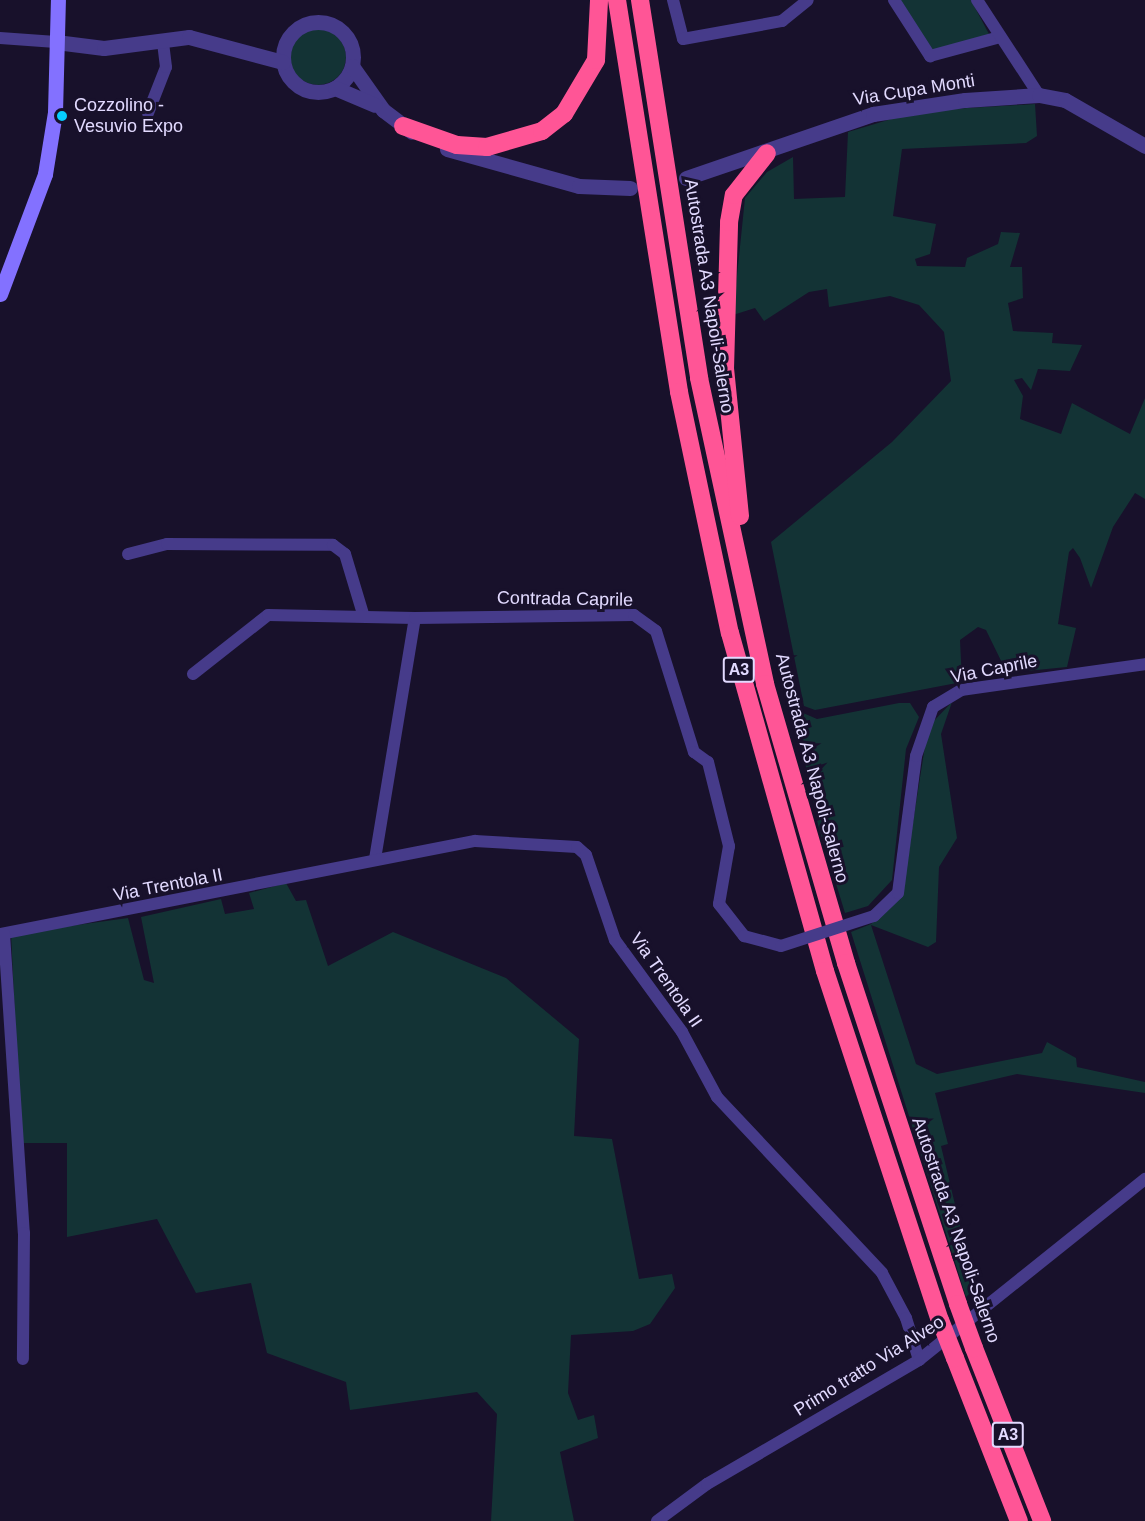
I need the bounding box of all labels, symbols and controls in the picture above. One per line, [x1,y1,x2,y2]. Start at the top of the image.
street label: Via Cupa Monti [852,70,976,110]
place label: Cozzolino - Vesuvio Expo [74,95,183,138]
marker: Cozzolino - Vesuvio Expo [55,109,69,123]
street label: Autostrada A3 Napoli-Salerno [680,177,738,415]
street label: Contrada Caprile [497,587,633,611]
street label: Autostrada A3 Napoli-Salerno [771,650,853,886]
street label: Via Caprile [949,650,1039,688]
road number: A3 [722,657,756,683]
street label: Via Trentola II [111,864,225,906]
street label: Via Trentola II [625,928,707,1032]
street label: Autostrada A3 Napoli-Salerno [907,1114,1005,1346]
street label: Primo tratto Via Alveo [790,1311,948,1421]
road number: A3 [992,1422,1024,1448]

